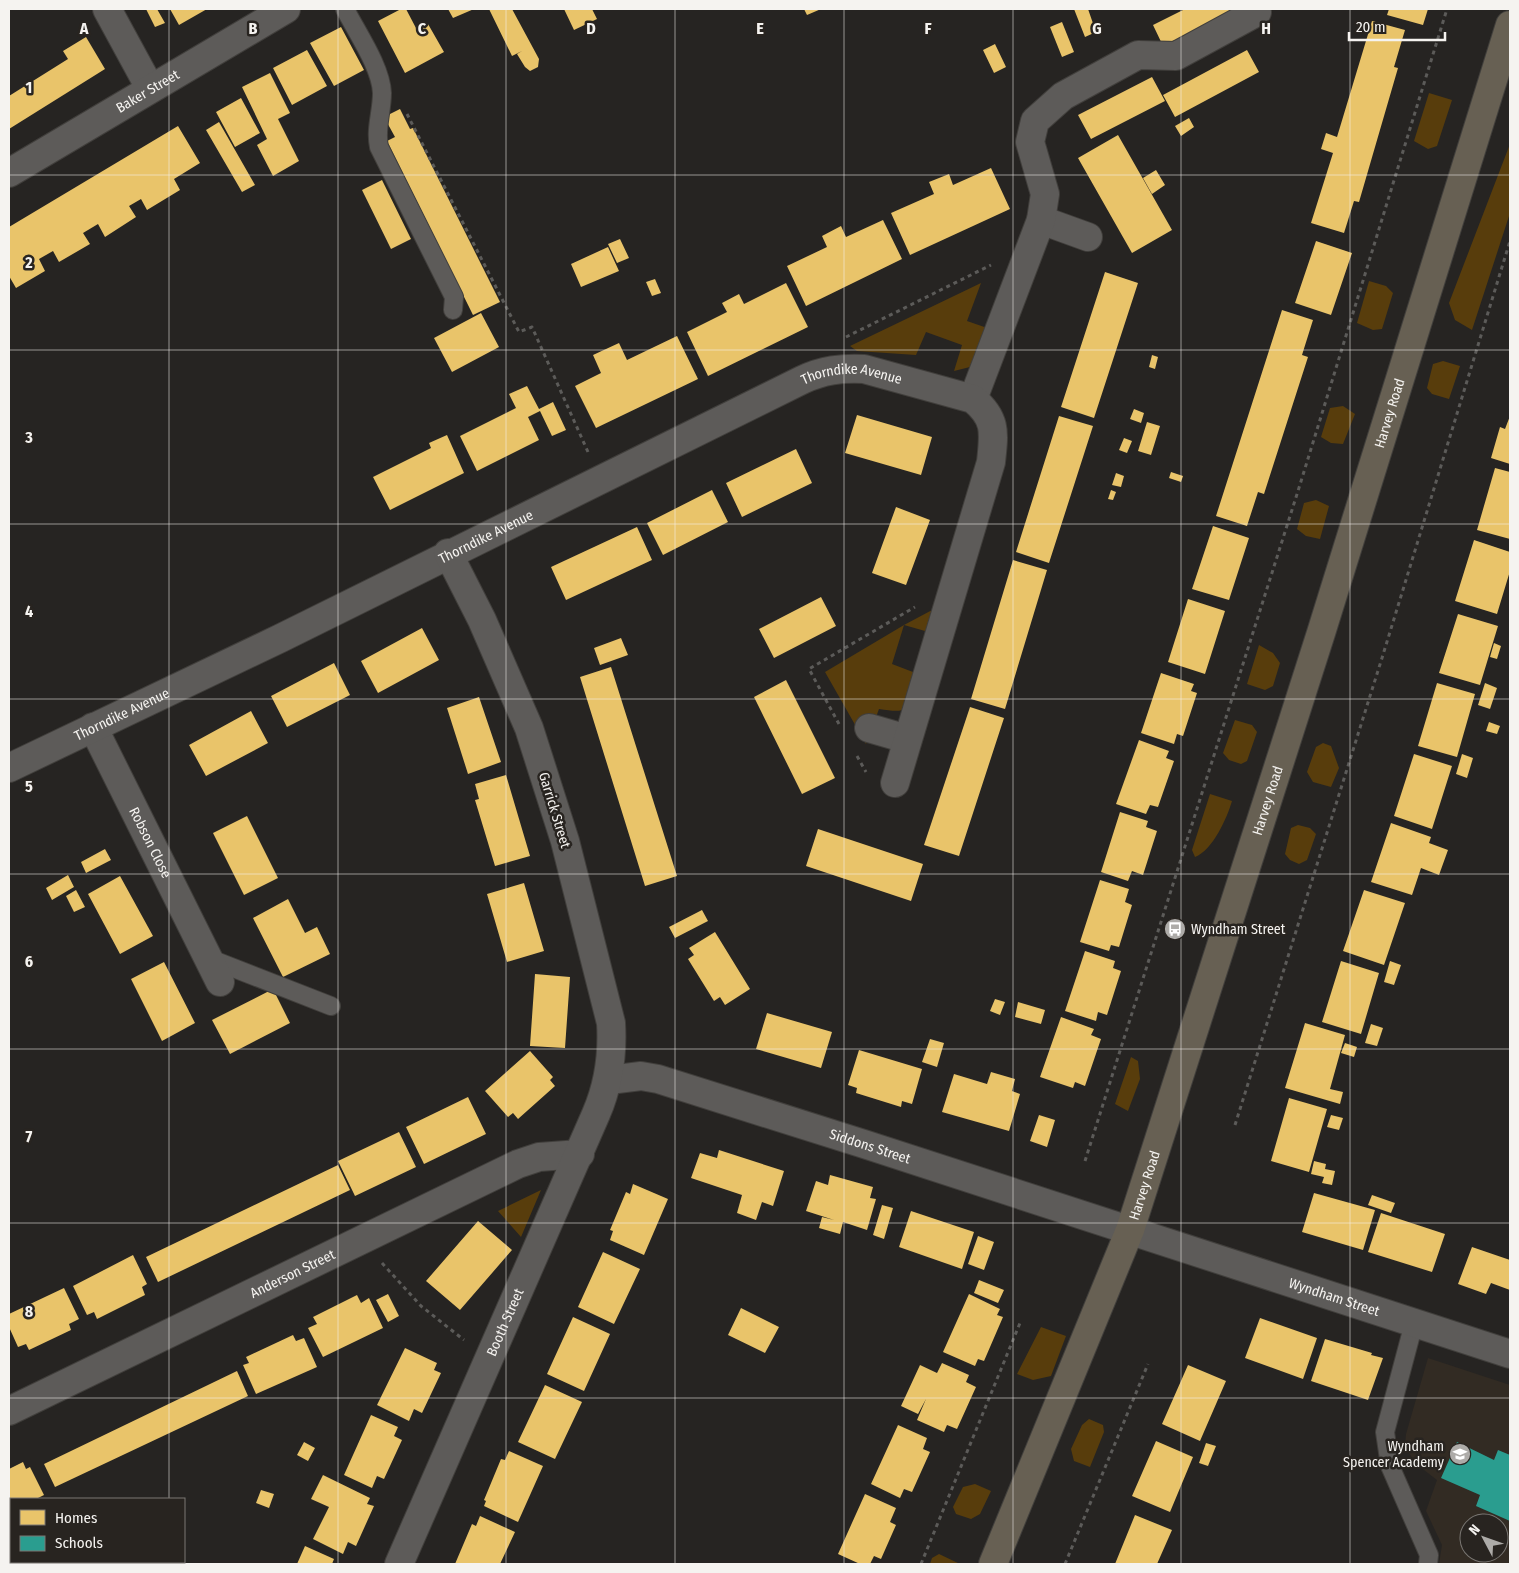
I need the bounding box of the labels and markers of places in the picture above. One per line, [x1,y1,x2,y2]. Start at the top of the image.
bus stop icon: Wyndham Street [1163,917,1187,941]
place label: Wyndham Street [1191,921,1286,938]
place label: Wyndham Spencer Academy [1343,1438,1445,1471]
school or university icon: Wyndham Spencer Academy [1448,1442,1472,1466]

